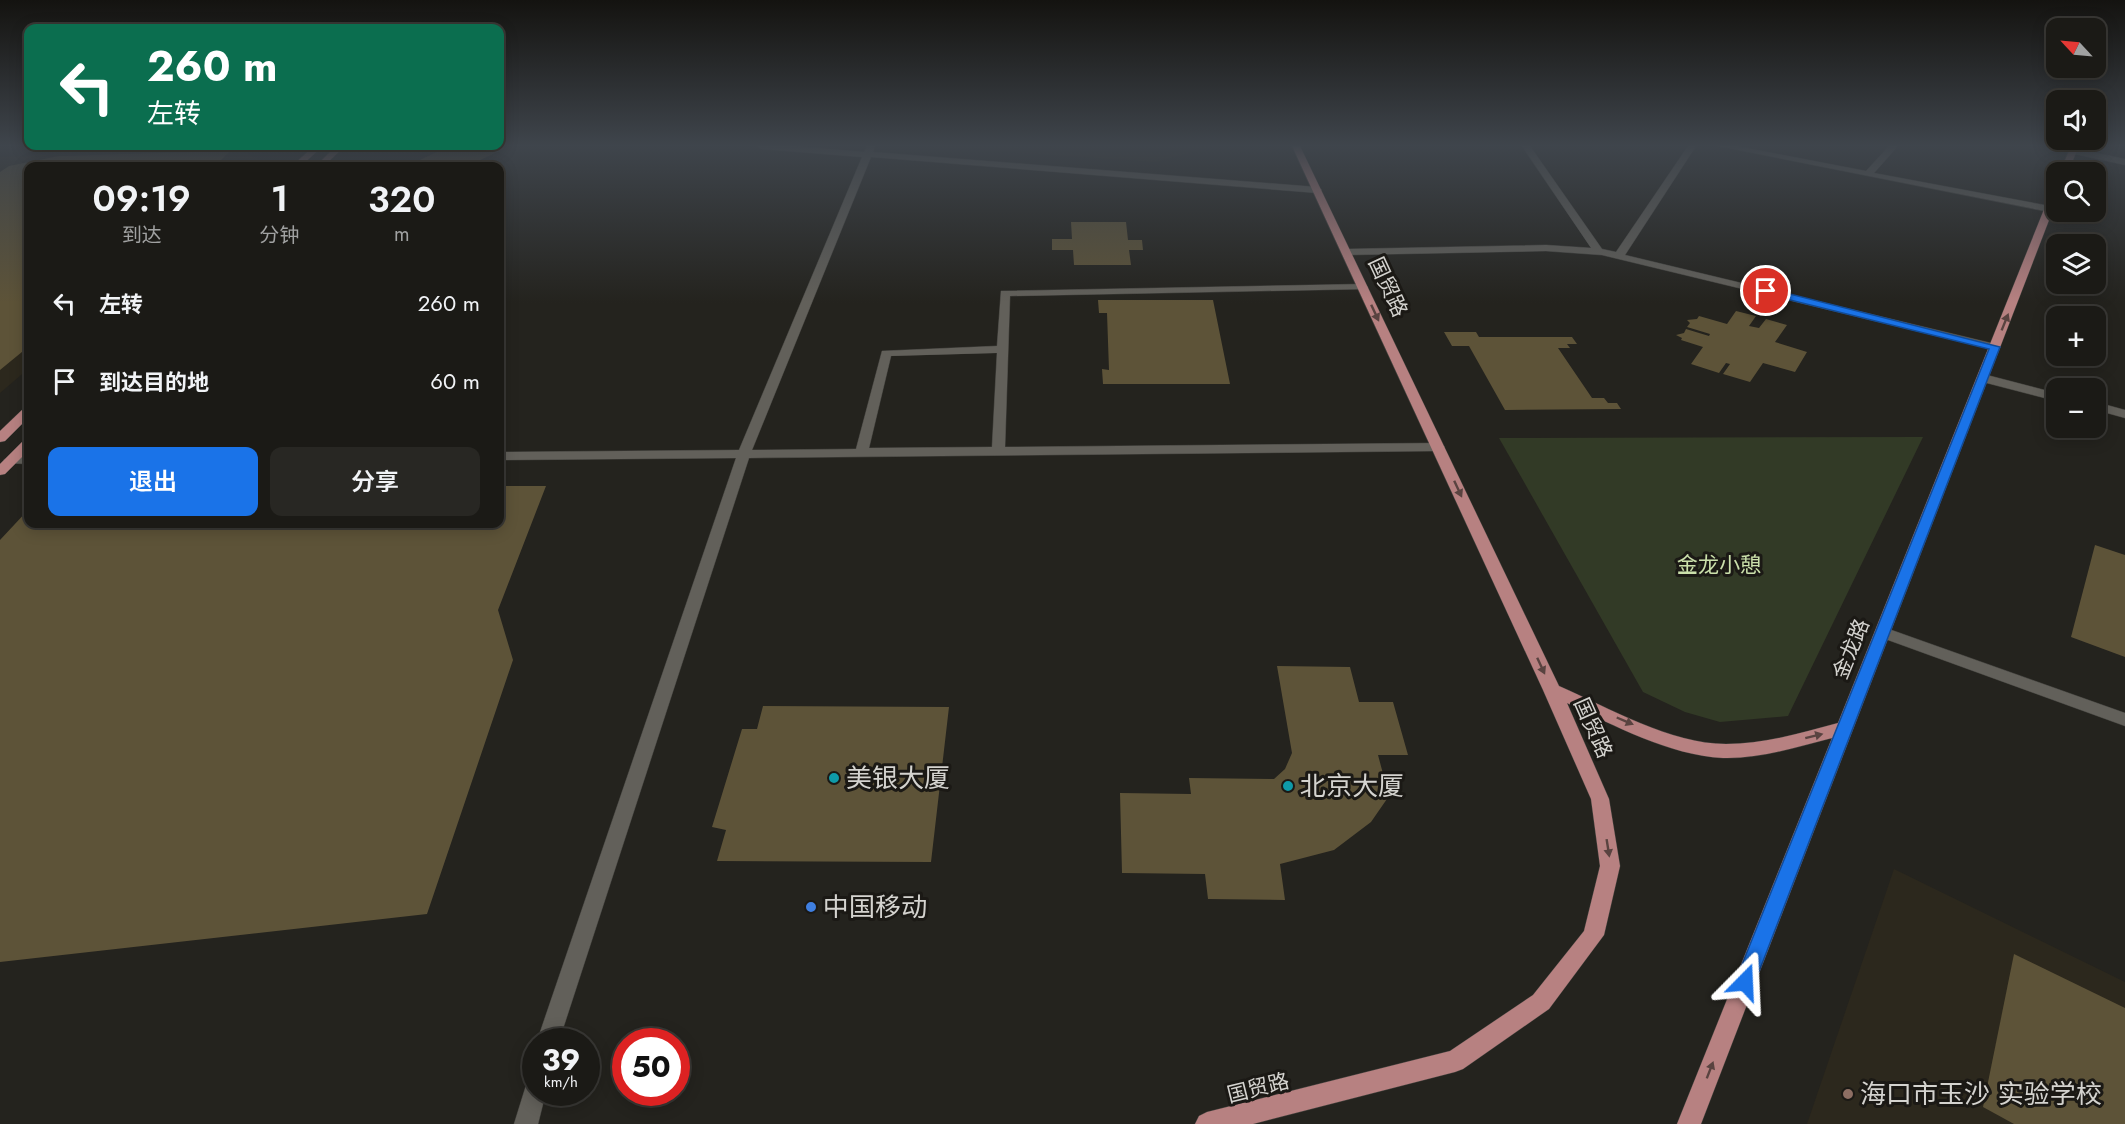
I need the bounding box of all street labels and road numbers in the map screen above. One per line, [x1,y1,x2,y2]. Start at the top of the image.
street label: 国贸路 [1361,252,1415,322]
street label: 金龙路 [1825,614,1877,684]
street label: 国贸路 [1566,693,1620,763]
street label: 国贸路 [1224,1066,1292,1110]

